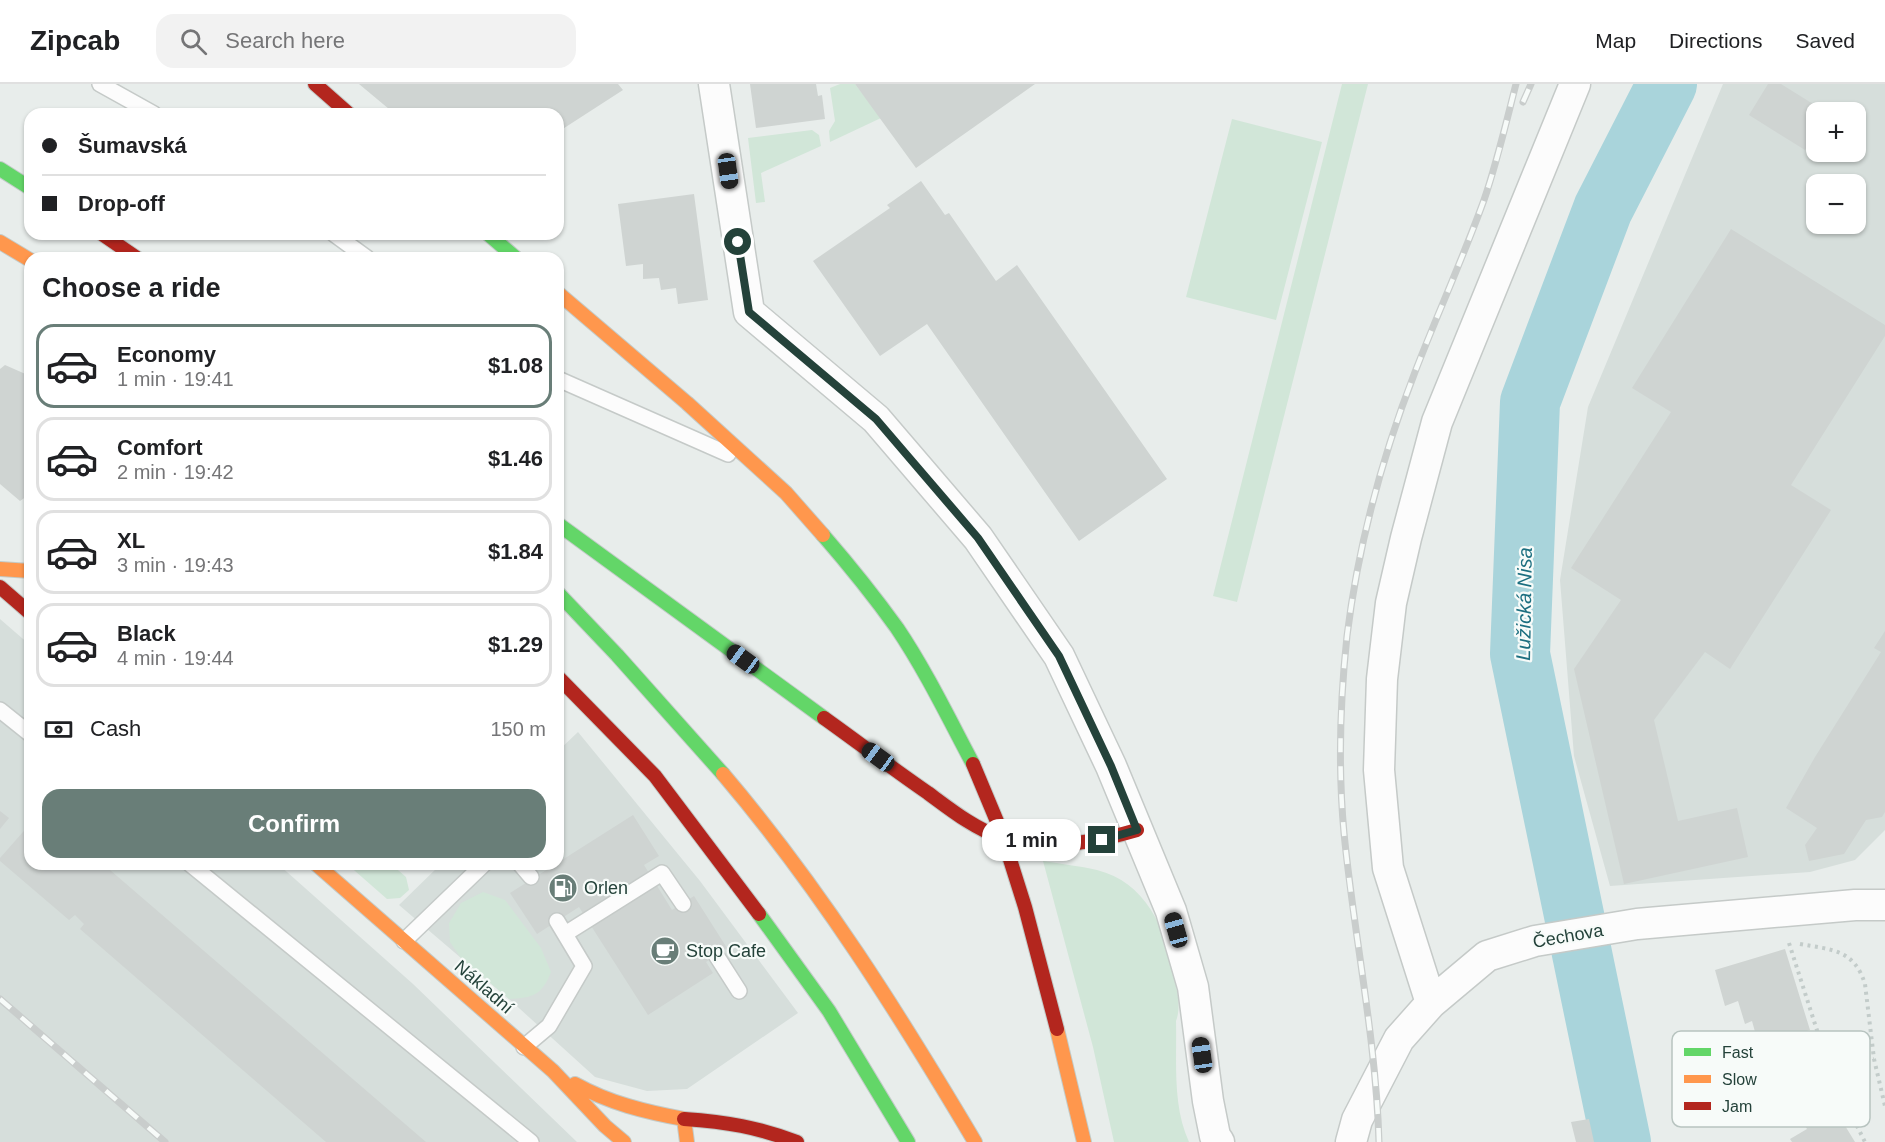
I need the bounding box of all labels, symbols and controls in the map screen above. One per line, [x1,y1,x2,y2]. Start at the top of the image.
search box [156,14,576,68]
text: Zipcab [30,25,120,56]
icon: search [177,25,210,58]
text: Search here [225,28,345,53]
text: Map [1595,29,1636,52]
text: Directions [1669,29,1762,52]
text: Saved [1795,29,1855,52]
map controls [1806,102,1866,234]
button: + [1806,102,1866,162]
text: Šumavská [78,133,187,158]
car [717,152,739,190]
button: − [1806,174,1866,234]
text: Drop-off [78,191,165,216]
route start [724,228,751,255]
text: Choose a ride [42,273,221,303]
icon: car [45,339,99,393]
text: Economy [117,342,216,367]
text: $1.08 [488,353,543,378]
text: 1 min · 19:41 [117,368,234,390]
icon: car [45,432,99,486]
text: Comfort [117,435,203,460]
text: $1.46 [488,446,543,471]
text: 2 min · 19:42 [117,461,234,483]
icon: car [45,525,99,579]
text: XL [117,528,145,553]
text: $1.84 [488,539,543,564]
water label: Lužická Nisa [1512,547,1536,661]
text: 3 min · 19:43 [117,554,234,576]
icon: car [45,618,99,672]
text: Black [117,621,176,646]
text: $1.29 [488,632,543,657]
car [723,641,763,677]
text: 4 min · 19:44 [117,647,234,669]
icon: cash [42,713,75,746]
text: Cash [90,716,141,741]
text: 150 m [490,718,546,740]
car [858,739,898,775]
button: Confirm [42,789,546,858]
callout: 1 min [982,819,1081,861]
route end [1088,826,1115,853]
text: 1 min [1005,829,1058,851]
fuel station icon: Orlen [547,872,579,904]
place label: Orlen [584,878,628,898]
car [1162,910,1190,950]
street label: Čechova [1531,919,1606,952]
cafe icon: Stop Cafe [649,935,681,967]
place label: Stop Cafe [686,941,766,961]
street label: Nákladní [451,956,517,1018]
legend [1672,1031,1870,1127]
car [1191,1036,1213,1074]
text: Fast [1722,1044,1754,1061]
text: Slow [1722,1071,1757,1088]
text: Jam [1722,1098,1752,1115]

